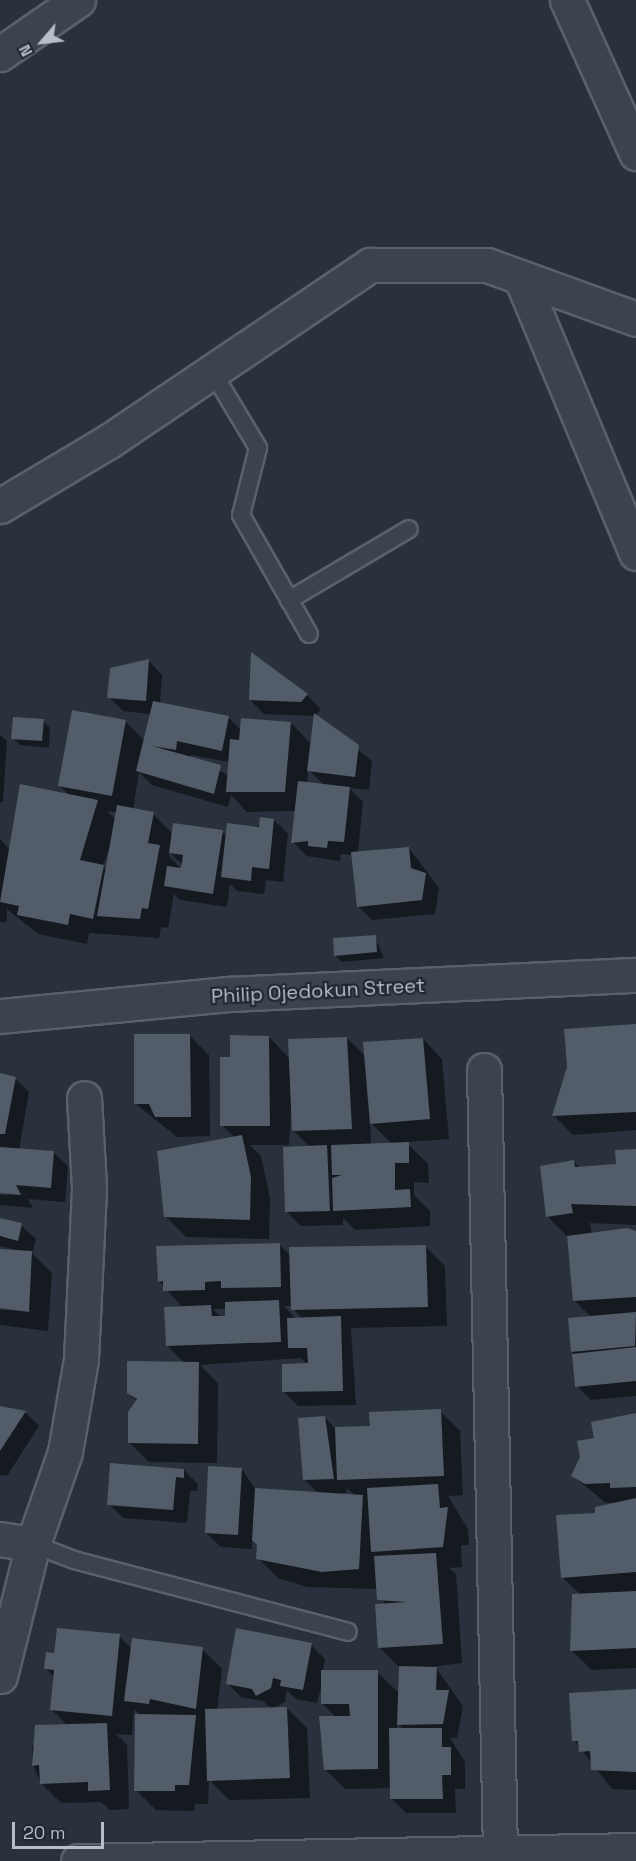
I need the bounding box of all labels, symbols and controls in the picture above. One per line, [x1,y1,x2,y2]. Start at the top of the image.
north arrow [12,12,72,72]
text: N [14,41,37,60]
street label: Philip Ojedokun Street [211,973,425,1009]
scale bar [15,1810,106,1848]
text: 20 m [23,1821,66,1844]

